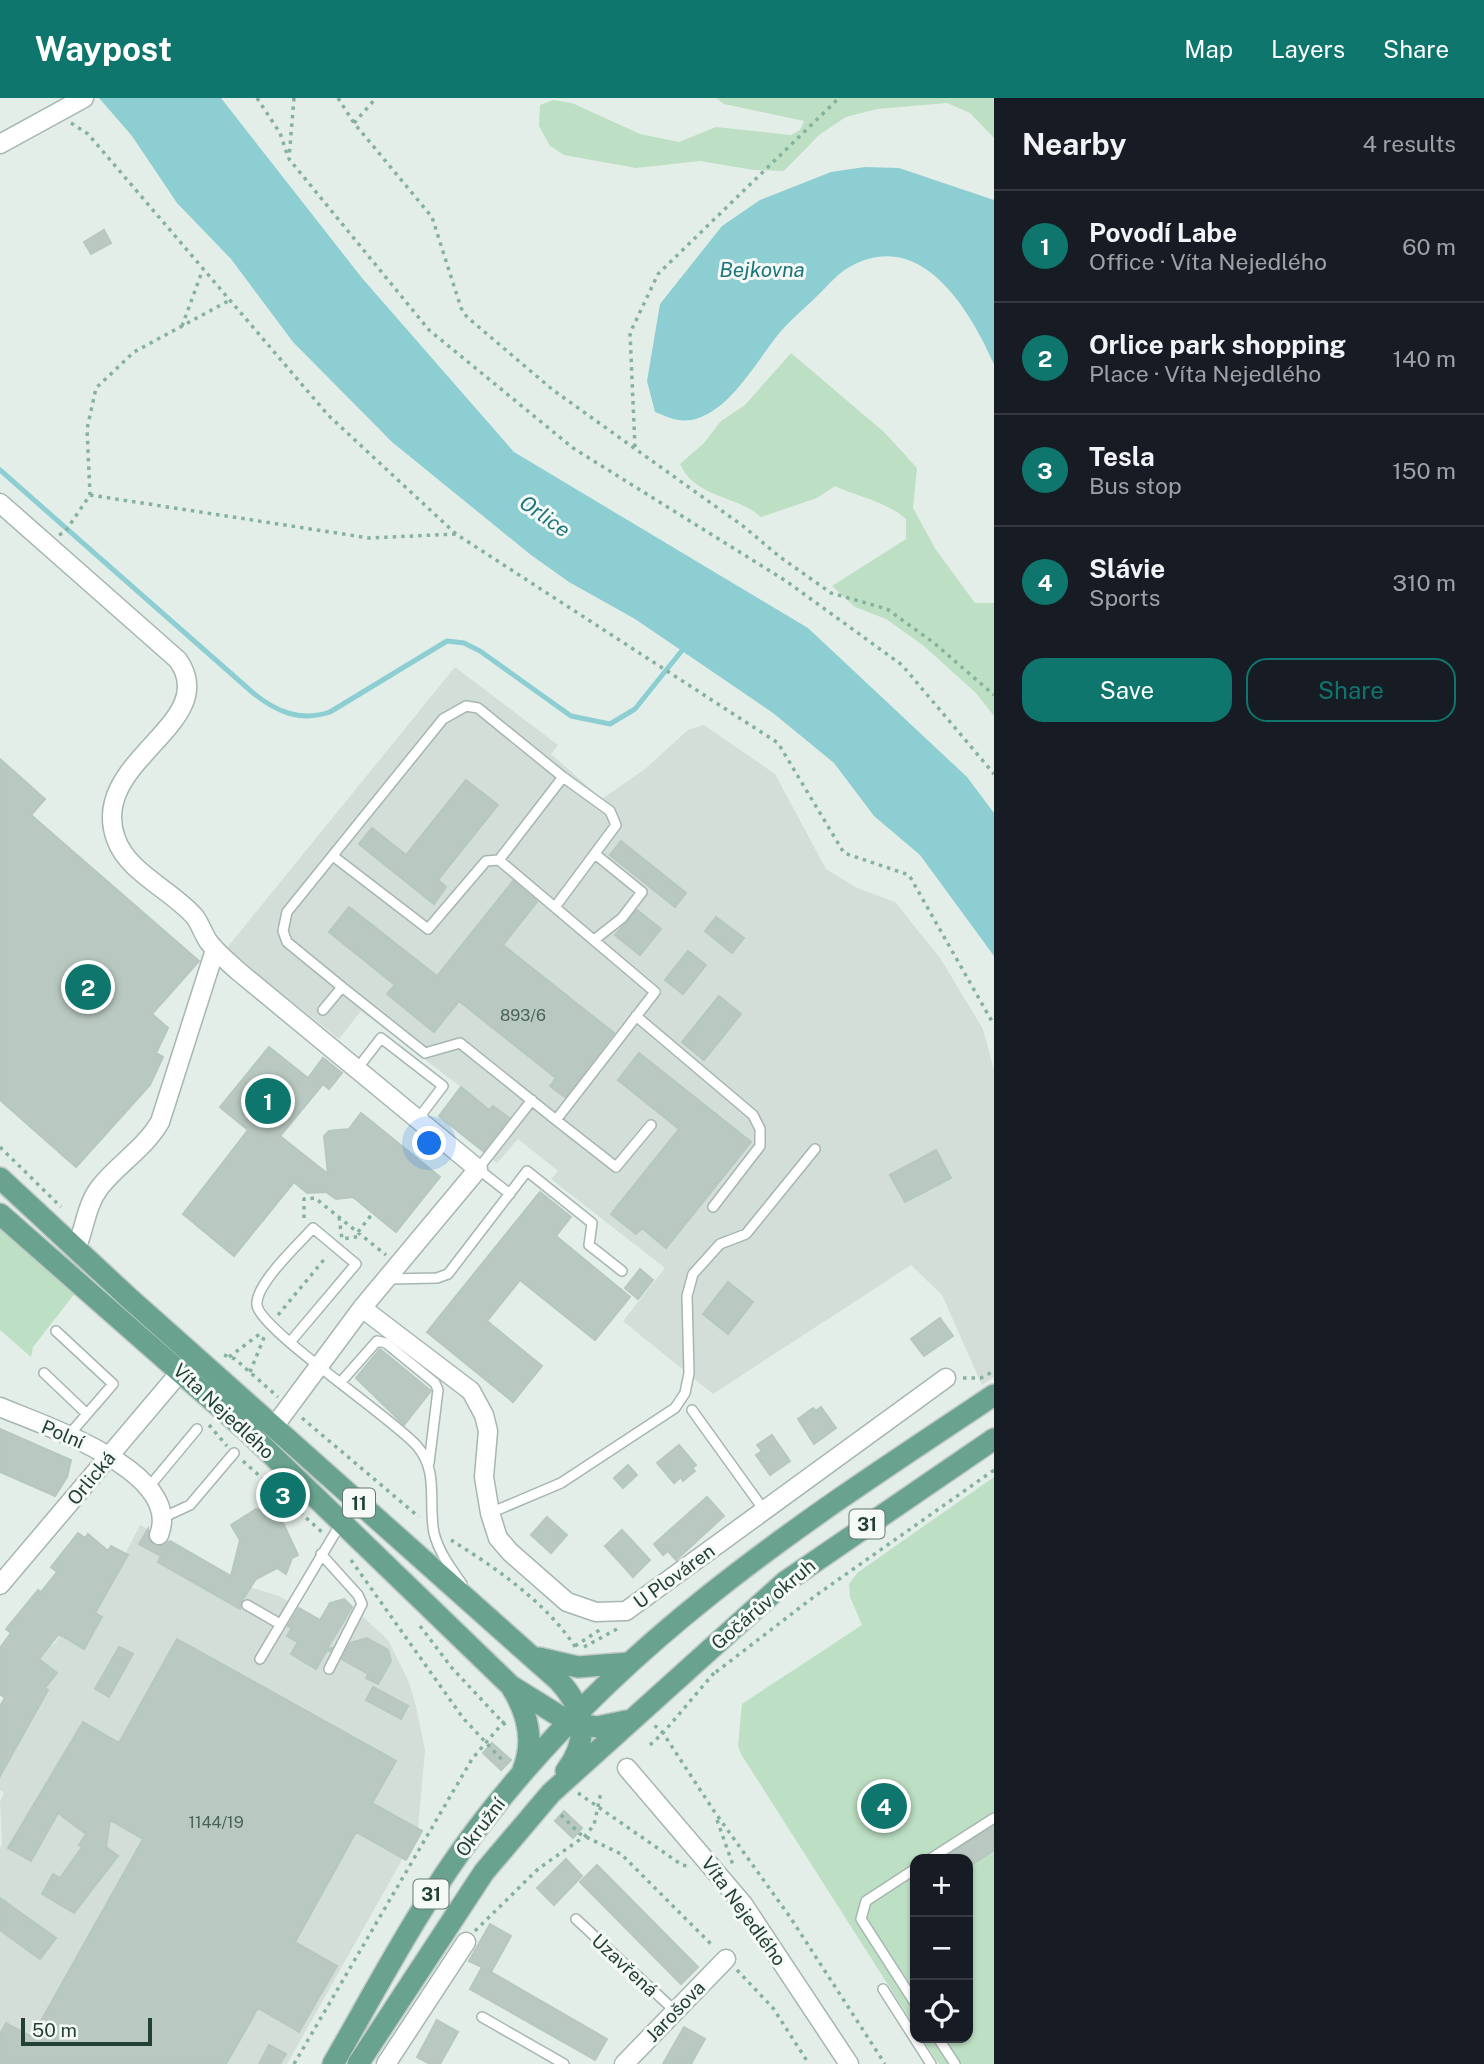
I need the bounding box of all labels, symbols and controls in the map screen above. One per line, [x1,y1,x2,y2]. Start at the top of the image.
text: Waypost [35,30,172,68]
text: Map [1184,35,1233,63]
text: Layers [1271,35,1345,63]
text: Share [1383,35,1449,63]
text: Nearby [1022,126,1126,162]
text: 4 results [1362,130,1456,157]
text: Povodí Labe [1089,217,1237,248]
text: 1 [1040,233,1050,260]
text: 60 m [1402,233,1456,260]
text: Office · Víta Nejedlého [1089,248,1327,275]
water label: Bejkovna [719,257,805,282]
text: Orlice park shopping [1089,329,1346,360]
text: 2 [1038,345,1052,372]
text: 140 m [1393,345,1456,372]
text: Place · Víta Nejedlého [1089,360,1321,387]
text: Tesla [1089,441,1155,472]
text: 3 [1037,457,1053,484]
text: 150 m [1392,457,1456,484]
text: Bus stop [1089,472,1182,499]
water label: Orlice [515,490,575,542]
text: Slávie [1089,553,1165,584]
text: 4 [1037,569,1053,596]
text: 310 m [1393,569,1456,596]
text: Sports [1089,584,1160,611]
button: Save [1022,658,1232,722]
button: Share [1246,658,1456,722]
pin: 2 [65,961,111,1013]
house number: 893/6 [500,1006,546,1025]
pin: 1 [245,1075,291,1127]
your location [412,1126,446,1160]
street label: Víta Nejedlého [169,1359,279,1463]
street label: Polní [38,1415,88,1453]
street label: Orlická [62,1447,120,1509]
pin: 3 [260,1469,306,1521]
road number: 11 [343,1488,375,1518]
road number: 31 [850,1510,884,1539]
street label: U Plováren [629,1539,719,1613]
street label: Gočárův okruh [707,1554,819,1654]
pin: 4 [861,1780,907,1832]
street label: Okružní [451,1793,509,1861]
house number: 1144/19 [188,1813,244,1832]
street label: Víta Nejedlého [697,1852,791,1970]
map controls [910,1854,973,2043]
button: + [910,1854,973,1917]
road number: 31 [414,1879,448,1908]
button: − [910,1917,973,1980]
street label: Uzavřená [588,1929,662,2001]
street label: Jarošova [641,1976,709,2046]
button: locate [910,1980,973,2043]
scale bar [21,2015,152,2047]
text: 50 m [32,2019,77,2041]

